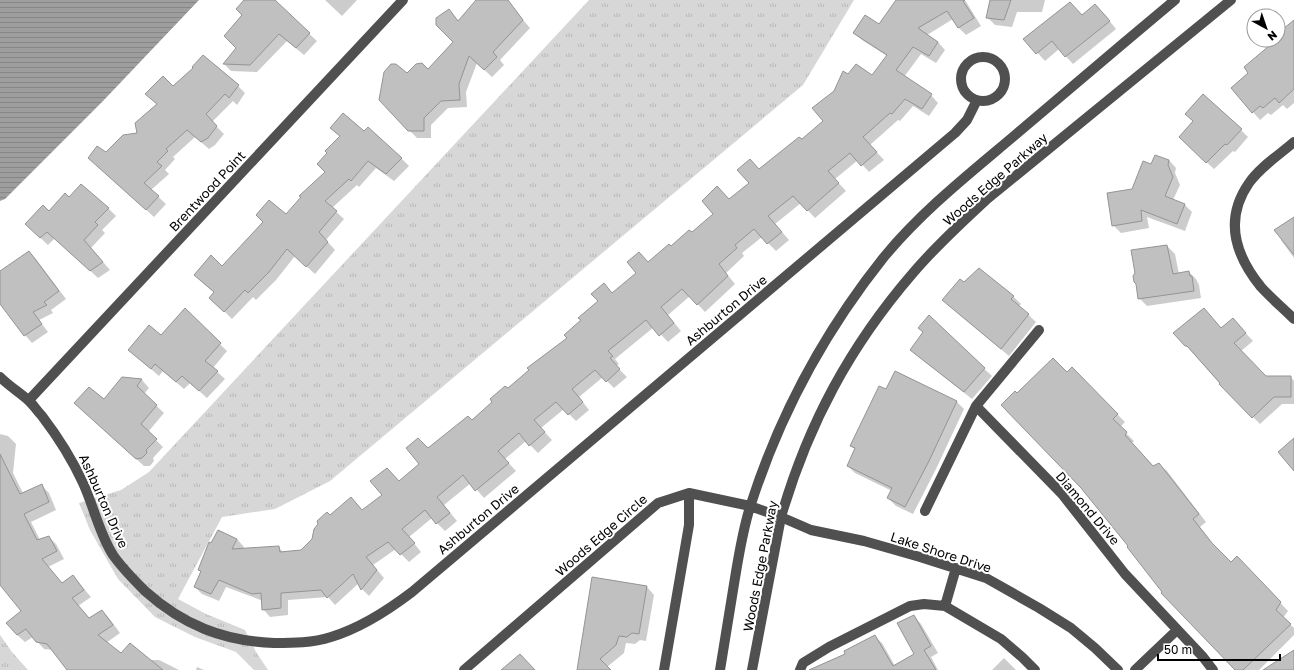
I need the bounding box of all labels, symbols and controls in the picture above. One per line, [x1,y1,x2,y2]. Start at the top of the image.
north arrow [1246,8,1286,48]
text: N [1265,28,1280,44]
street label: Woods Edge Parkway [939,129,1051,229]
street label: Brentwood Point [166,147,248,235]
street label: Ashburton Drive [682,271,770,349]
street label: Ashburton Drive [76,452,132,550]
street label: Diamond Drive [1053,468,1123,548]
street label: Ashburton Drive [434,480,522,558]
street label: Woods Edge Circle [552,491,650,579]
street label: Woods Edge Parkway [739,498,781,633]
street label: Lake Shore Drive [889,528,993,576]
scale bar [1158,636,1280,662]
text: 50 m [1164,642,1192,657]

